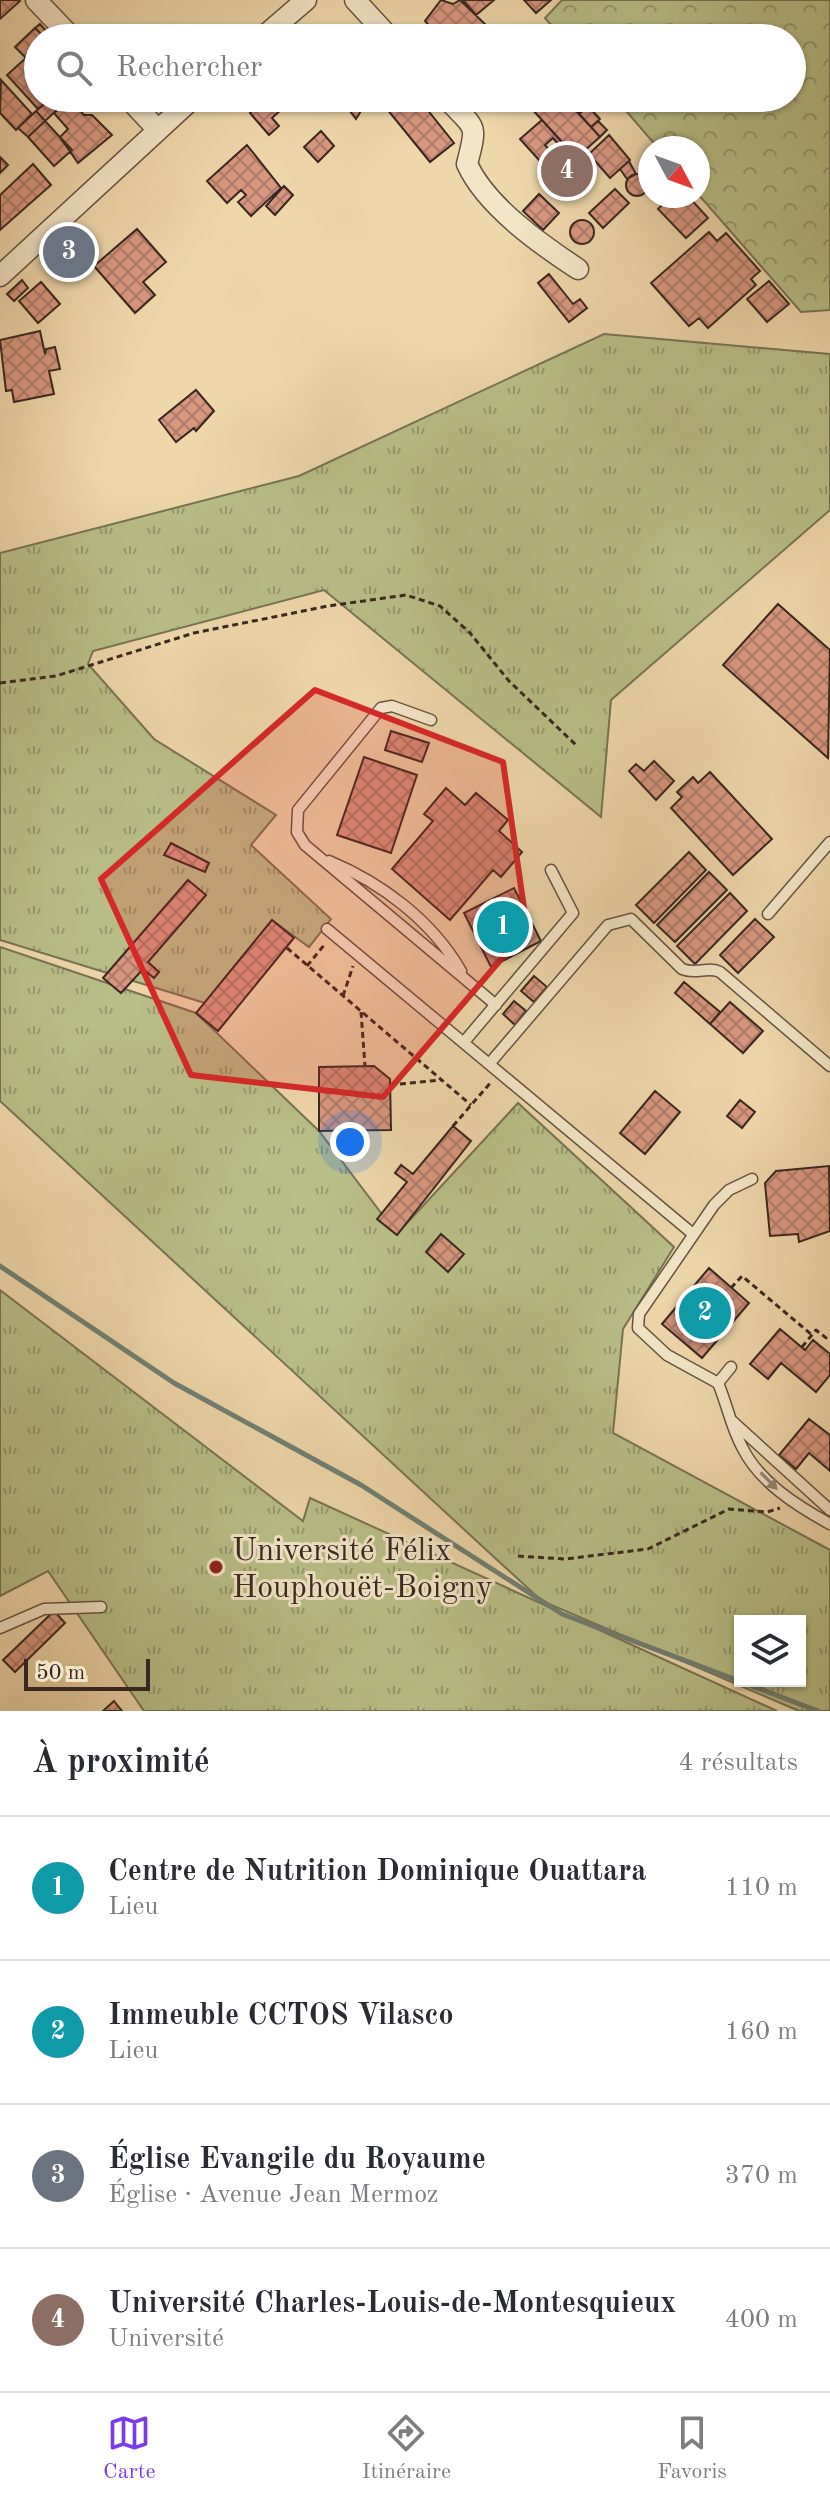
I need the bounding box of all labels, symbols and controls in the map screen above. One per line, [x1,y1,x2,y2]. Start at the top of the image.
search box [24,24,806,112]
icon: search [52,46,96,90]
text: Rechercher [116,53,262,83]
north arrow [638,136,710,208]
pin: 4 [541,141,593,201]
pin: 3 [43,222,95,282]
pin: 1 [477,897,529,957]
your location [330,1122,370,1162]
pin: 2 [679,1283,731,1343]
one-way arrow [759,1471,777,1490]
place label: Université Félix Houphouët-Boigny [232,1536,493,1605]
marker: Université Félix Houphouët-Boigny [207,1558,225,1576]
map controls [734,1615,806,1687]
button: layers [734,1615,806,1687]
scale bar [24,1655,150,1691]
text: 50 m [36,1662,85,1684]
text: À proximité [32,1746,210,1780]
text: 4 résultats [679,1750,798,1776]
text: Centre de Nutrition Dominique Ouattara [108,1857,646,1887]
text: 1 [50,1875,66,1901]
text: 110 m [725,1875,798,1901]
text: Lieu [108,1894,158,1920]
text: Immeuble CCTOS Vilasco [108,2001,454,2031]
text: 2 [50,2019,66,2045]
text: 160 m [725,2019,798,2045]
text: Lieu [108,2038,158,2064]
text: Église Evangile du Royaume [108,2145,486,2175]
text: 3 [50,2163,66,2189]
text: 370 m [725,2163,798,2189]
text: Église · Avenue Jean Mermoz [108,2182,439,2208]
text: Université Charles-Louis-de-Montesquieux [108,2289,676,2319]
text: 4 [50,2307,66,2333]
text: 400 m [725,2307,798,2333]
text: Université [108,2326,224,2352]
tab: Carte [103,2411,156,2486]
tab: Itinéraire [362,2411,451,2486]
tab: Favoris [657,2411,727,2486]

